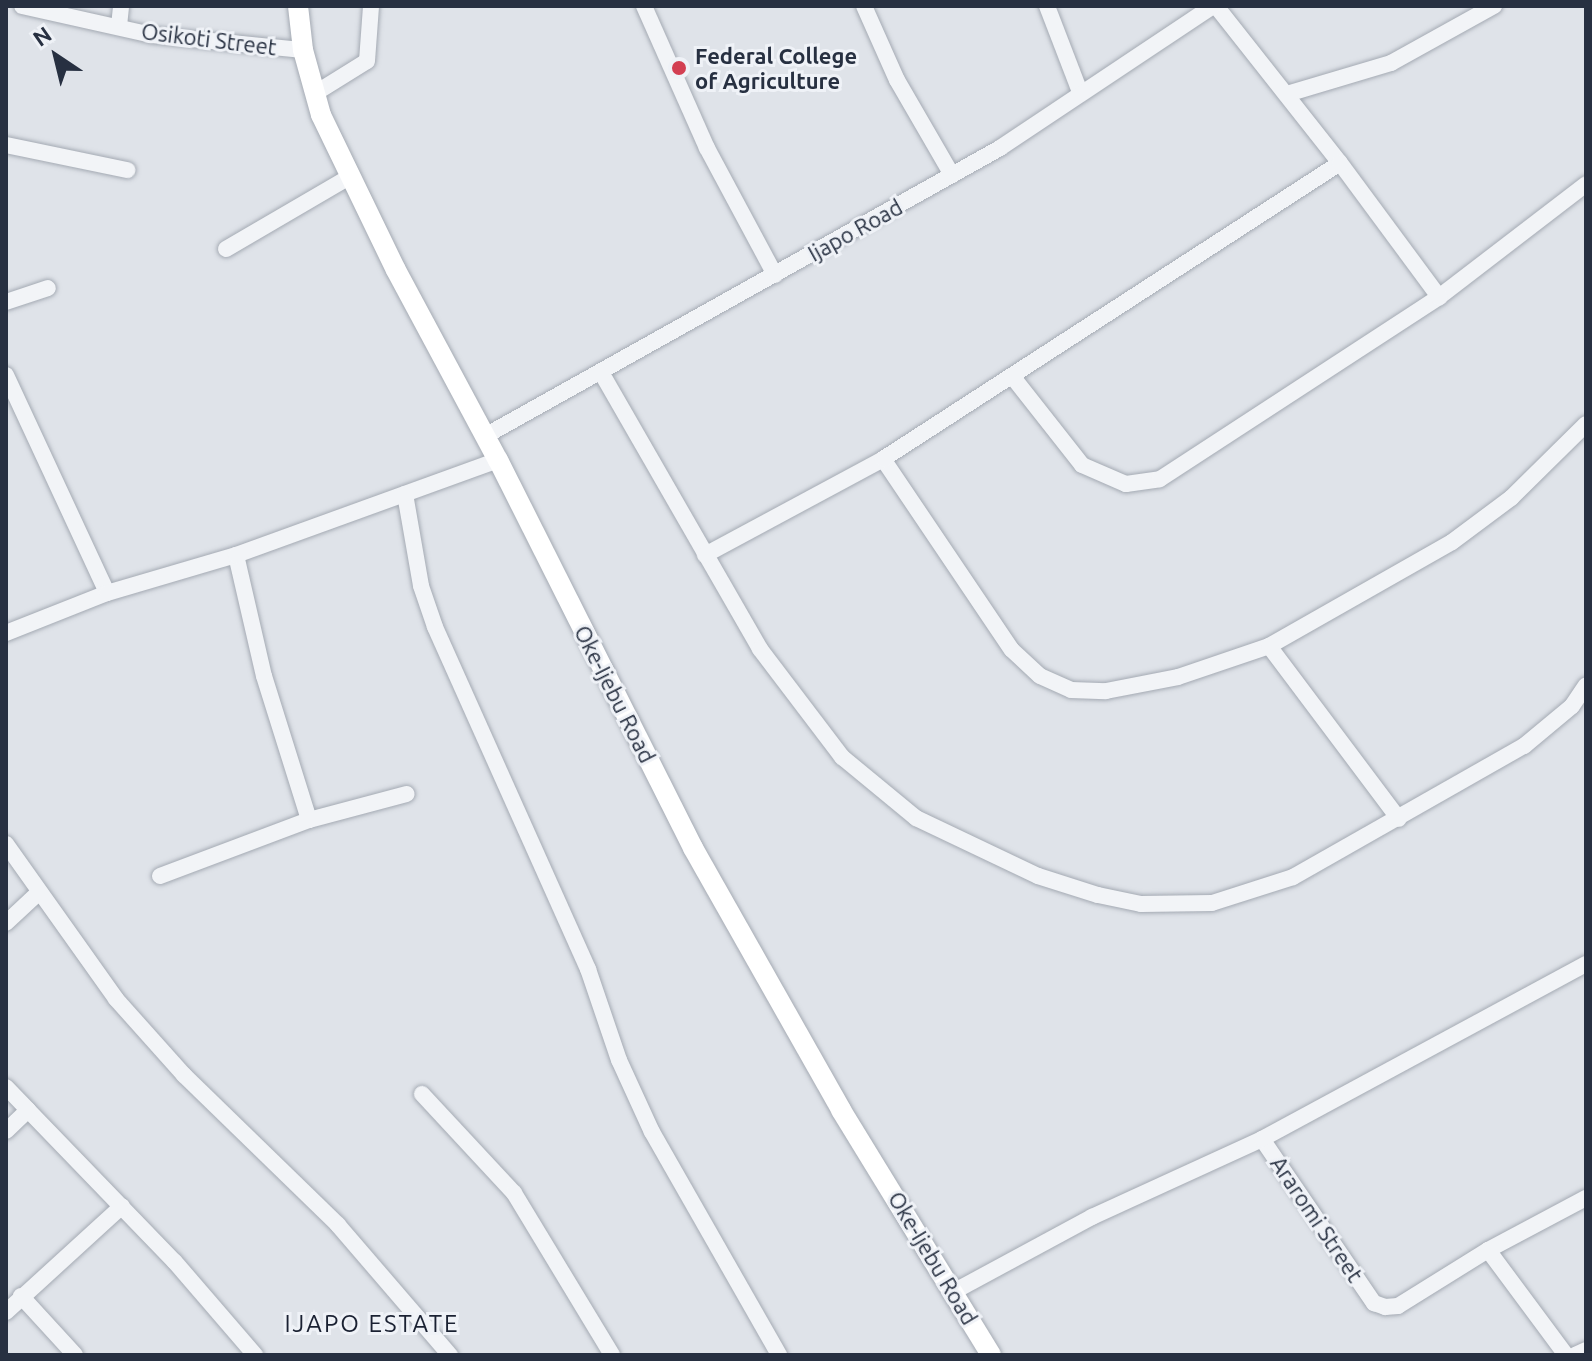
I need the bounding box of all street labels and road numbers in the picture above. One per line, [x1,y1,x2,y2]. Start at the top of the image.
street label: Osikoti Street [140,18,278,60]
street label: Ijapo Road [803,193,907,267]
street label: Oke-Ijebu Road [569,621,661,767]
street label: Araromi Street [1265,1151,1369,1287]
street label: Oke-Ijebu Road [883,1187,983,1329]

